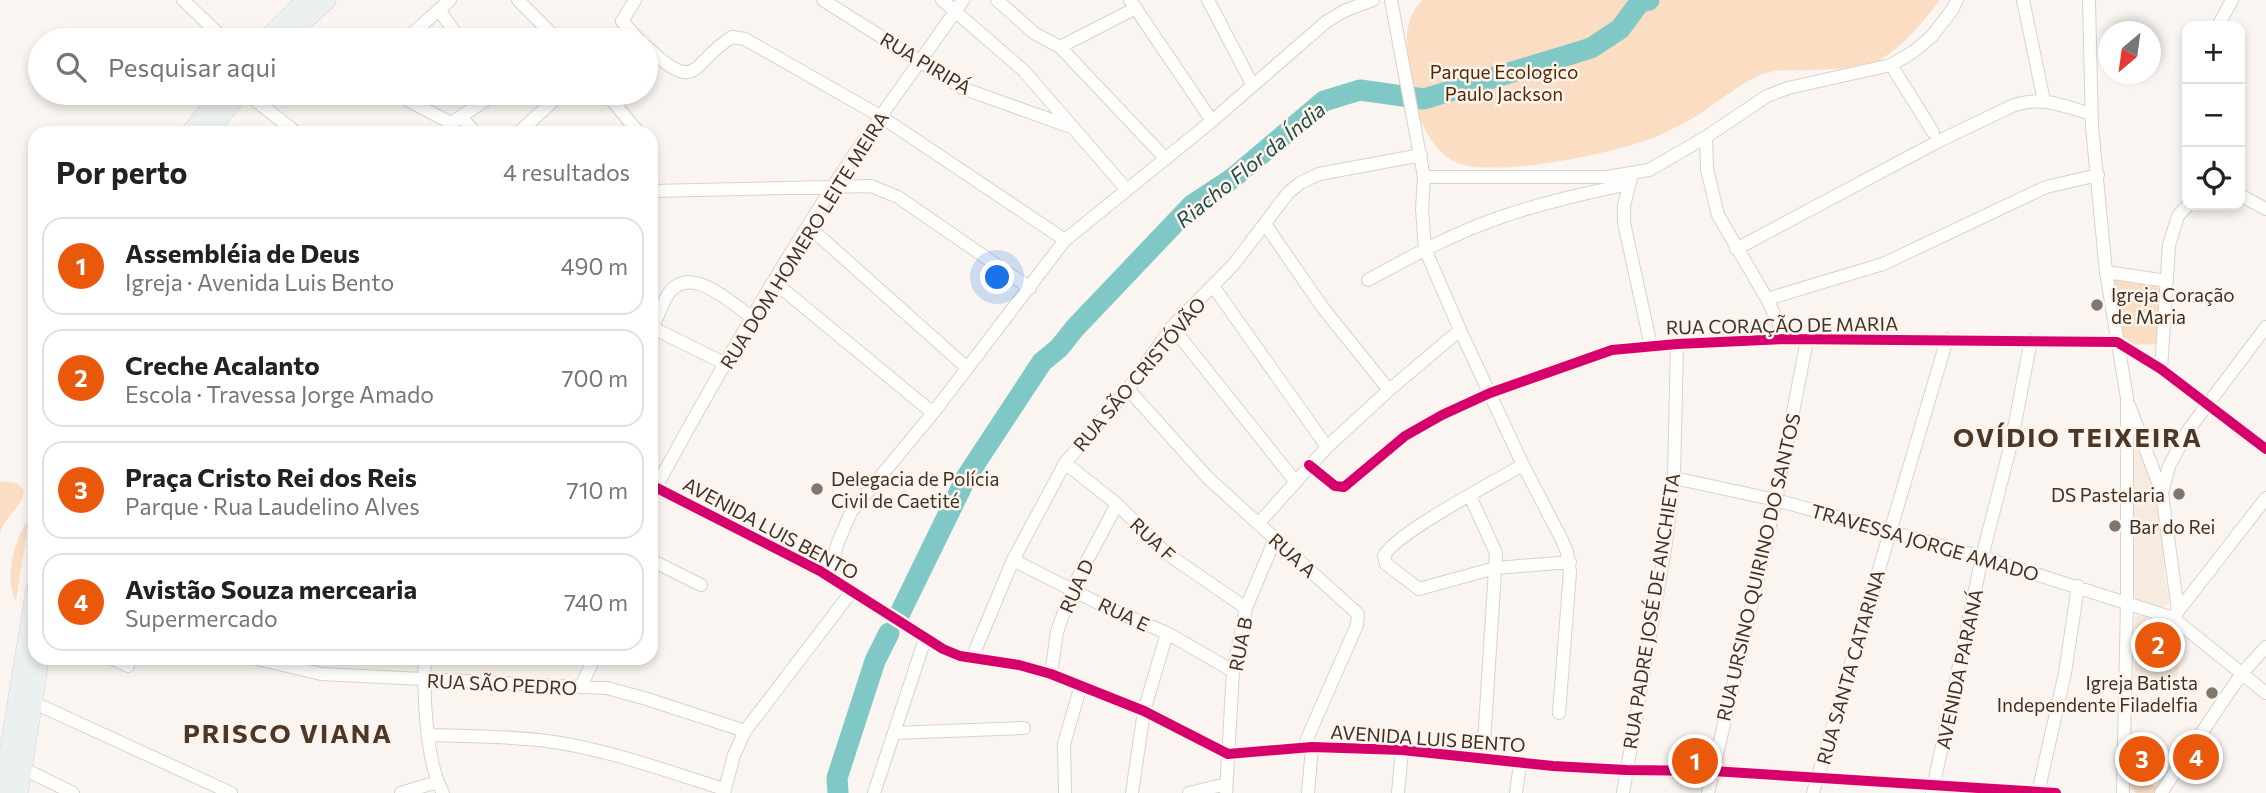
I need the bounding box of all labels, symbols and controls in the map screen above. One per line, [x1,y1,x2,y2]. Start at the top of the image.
north arrow [2098,21,2161,84]
map controls [2182,21,2245,210]
button: + [2182,21,2245,84]
street label: RUA PIRIPÁ [876,27,976,99]
search box [28,28,658,105]
icon: search [52,48,90,86]
text: Pesquisar aqui [108,51,277,82]
park label: Parque Ecologico Paulo Jackson [1430,60,1578,105]
button: − [2182,84,2245,147]
water label: Riacho Flor da Índia [1170,96,1330,232]
street label: RUA DOM HOMERO LEITE MEIRA [715,107,893,373]
button: locate [2182,147,2245,210]
text: Por perto [56,153,188,190]
text: 4 resultados [503,158,630,186]
text: Assembléia de Deus [125,237,360,268]
text: 1 [76,252,86,280]
text: 490 m [561,252,628,280]
your location [980,260,1014,294]
text: Igreja · Avenida Luis Bento [125,268,394,296]
place label: Igreja Coração de Maria [2111,283,2235,328]
street label: RUA SÃO CRISTÓVÃO [1067,292,1210,456]
marker: Igreja Coração de Maria [2089,297,2105,313]
street label: RUA CORAÇÃO DE MARIA [1666,311,1898,339]
text: Creche Acalanto [125,349,320,380]
text: 2 [74,364,88,392]
text: 700 m [561,364,628,392]
text: Escola · Travessa Jorge Amado [125,380,434,408]
street label: RUA URSINO QUIRINO DO SANTOS [1711,411,1805,723]
district label: OVÍDIO TEIXEIRA [1953,421,2203,452]
text: Praça Cristo Rei dos Reis [125,461,417,492]
place label: Delegacia de Polícia Civil de Caetité [831,467,999,512]
street label: RUA PADRE JOSÉ DE ANCHIETA [1618,471,1684,751]
street label: AVENIDA LUIS BENTO [679,472,863,584]
text: 3 [74,476,88,504]
text: 710 m [567,476,628,504]
marker: Delegacia de Polícia Civil de Caetité [809,481,825,497]
place label: DS Pastelaria [2051,483,2165,506]
marker: DS Pastelaria [2171,486,2187,502]
text: Parque · Rua Laudelino Alves [125,492,420,520]
street label: TRAVESSA JORGE AMADO [1808,498,2042,586]
street label: RUA F [1126,512,1180,566]
place label: Bar do Rei [2129,515,2215,538]
marker: Bar do Rei [2107,518,2123,534]
street label: RUA A [1265,528,1321,582]
street label: RUA D [1054,556,1098,616]
street label: RUA SANTA CATARINA [1811,567,1889,767]
text: Avistão Souza mercearia [125,573,417,604]
street label: AVENIDA PARANÁ [1931,587,1987,751]
text: 4 [74,588,88,616]
text: 740 m [564,588,628,616]
street label: RUA E [1095,592,1153,636]
text: Supermercado [125,604,278,632]
street label: RUA B [1223,615,1257,673]
pin: 2 [2135,619,2181,671]
street label: RUA SÃO PEDRO [426,669,578,699]
place label: Igreja Batista Independente Filadelfia [1997,671,2198,716]
marker: Igreja Batista Independente Filadelfia [2204,685,2220,701]
district label: PRISCO VIANA [183,717,393,748]
street label: AVENIDA LUIS BENTO [1330,720,1526,756]
pin: 4 [2173,731,2219,783]
pin: 3 [2119,733,2165,785]
pin: 1 [1672,735,1718,787]

